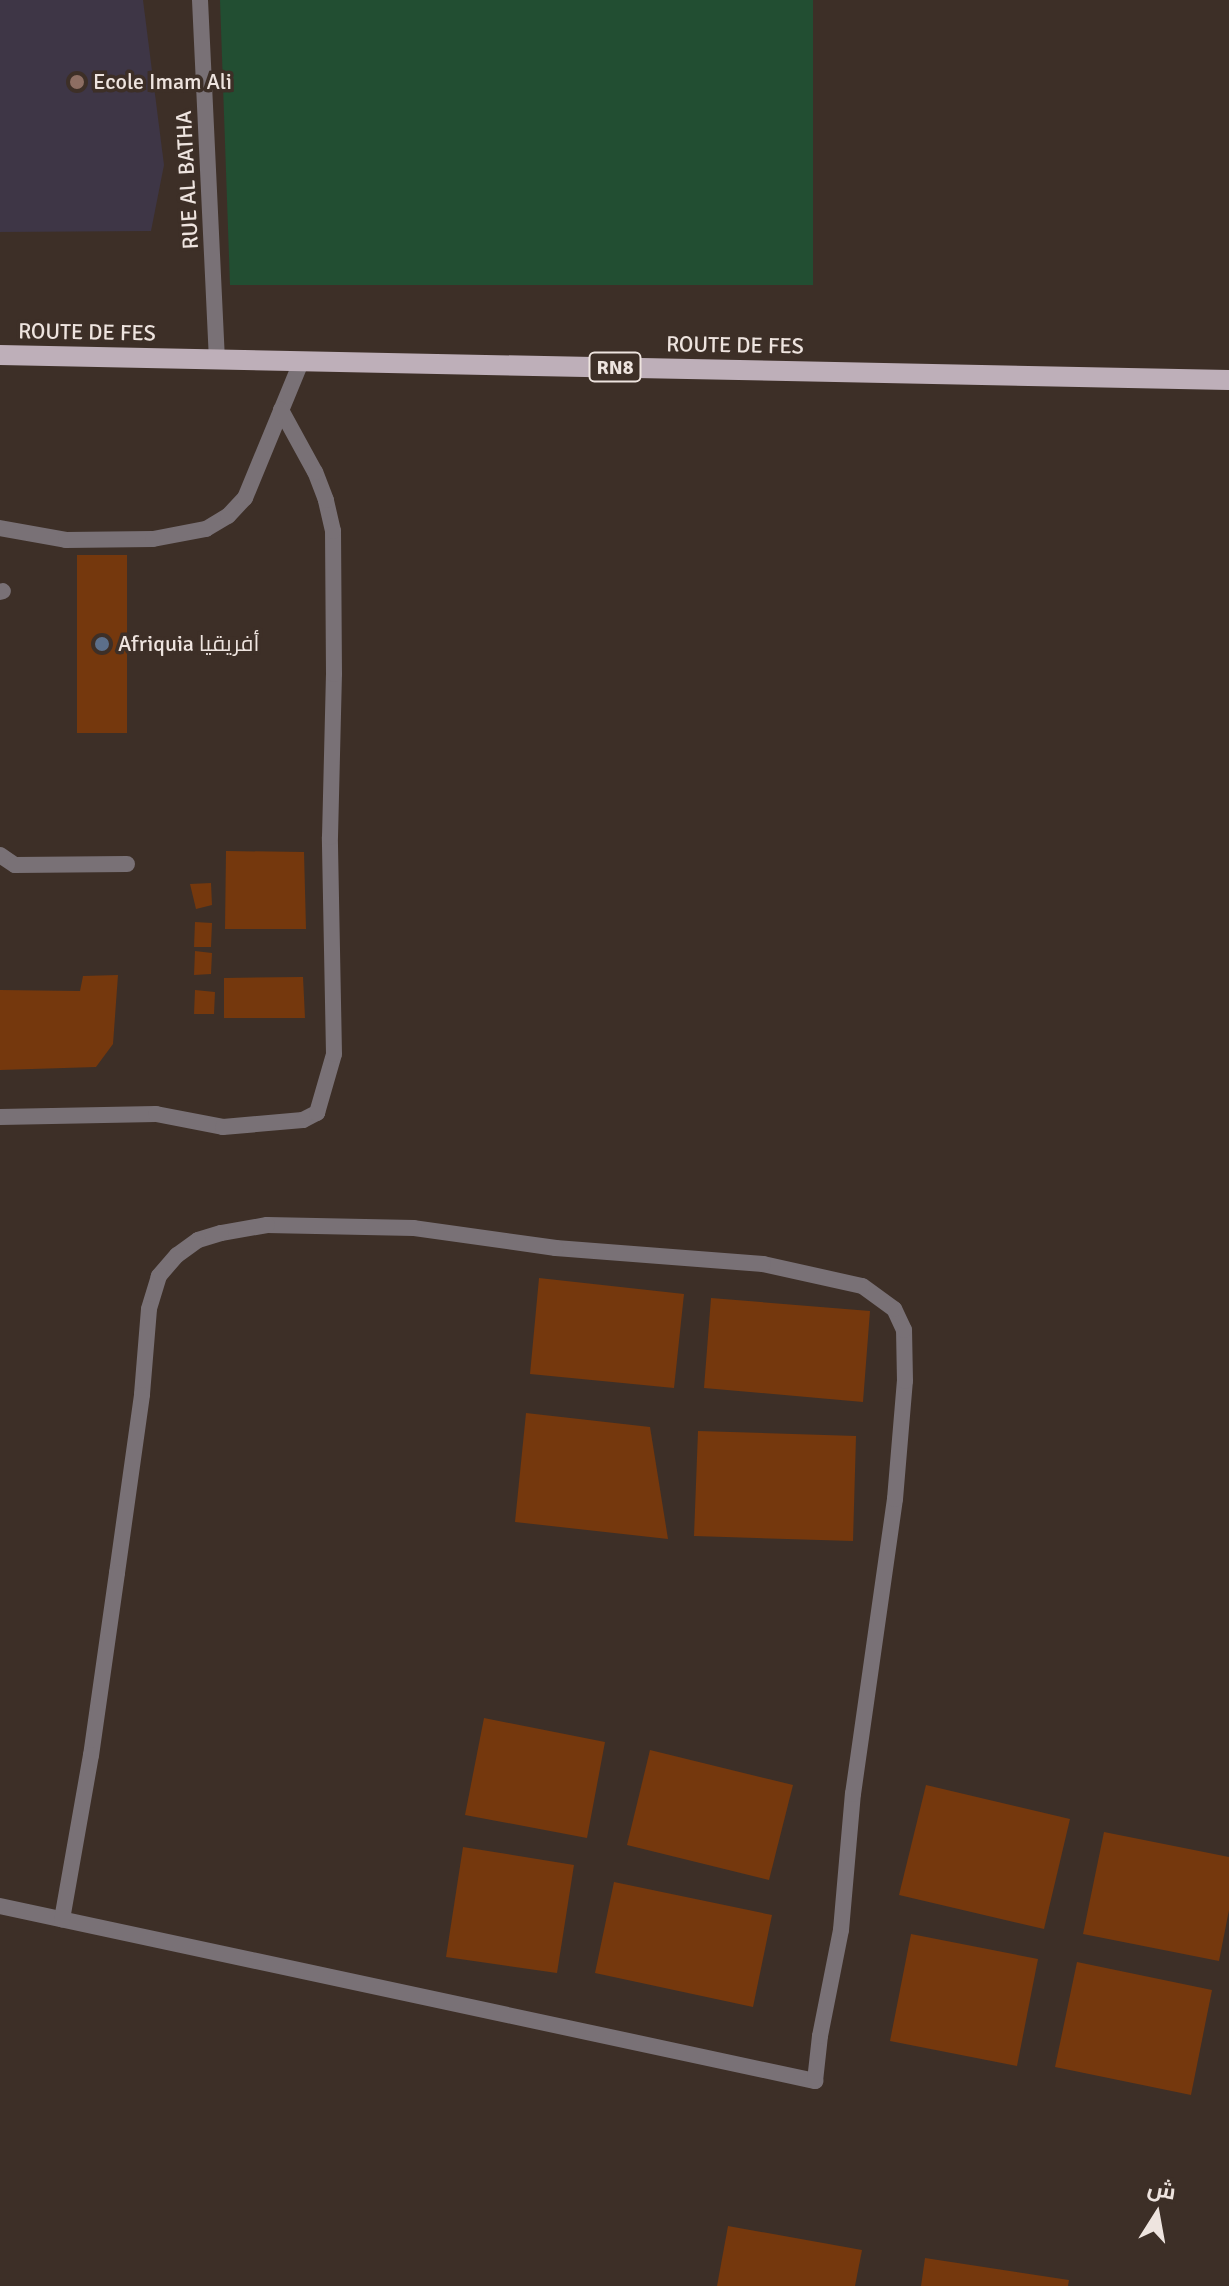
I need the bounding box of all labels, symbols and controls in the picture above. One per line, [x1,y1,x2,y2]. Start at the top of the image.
place label: Ecole Imam Ali [93,69,232,95]
marker: Ecole Imam Ali [68,73,86,91]
street label: RUE AL BATHA [170,110,204,250]
street label: ROUTE DE FES [18,318,156,346]
street label: ROUTE DE FES [666,331,804,359]
road number: RN8 [587,351,643,383]
place label: Afriquia أفريقيا [118,631,259,657]
marker: Afriquia أفريقيا [93,635,111,653]
north arrow [1117,2174,1197,2254]
text: ش [1145,2174,1178,2206]

